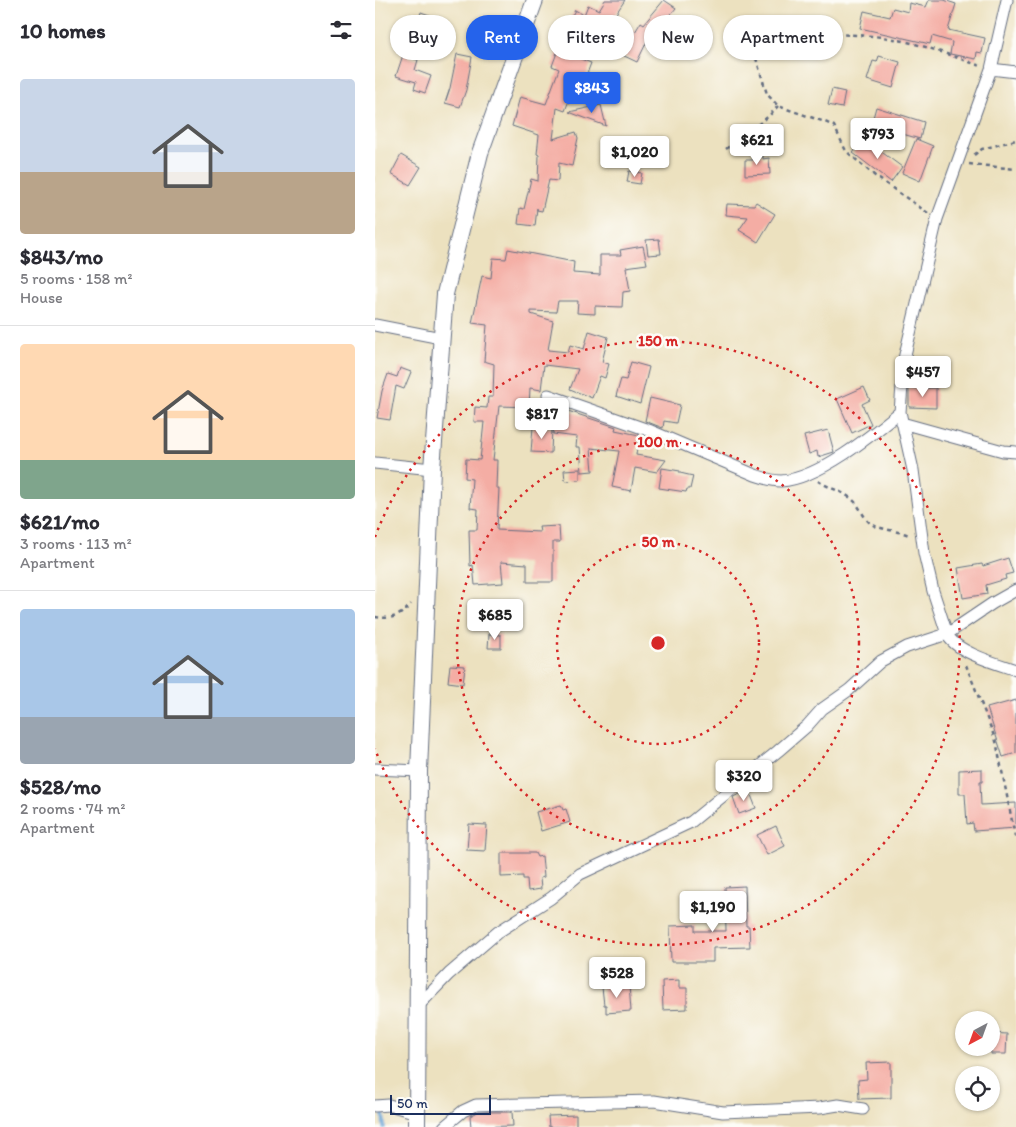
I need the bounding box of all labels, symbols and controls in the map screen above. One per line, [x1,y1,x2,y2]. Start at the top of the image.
chip: Buy [390,15,456,60]
chip: Rent [466,15,538,60]
chip: Filters [548,15,634,60]
chip: New [644,15,713,60]
chip: Apartment [723,15,843,60]
icon: filters [327,16,355,44]
text: 10 homes [20,18,106,43]
pin: $843 [562,72,622,114]
text: $843 [574,78,610,97]
icon: home [143,111,233,201]
pin: $793 [848,118,908,160]
pin: $621 [727,124,787,166]
text: $793 [861,124,895,143]
text: $621 [741,130,773,149]
pin: $1,020 [594,136,676,178]
text: $1,020 [611,142,659,161]
text: $843/mo [20,244,103,269]
text: 5 rooms · 158 m² [20,269,132,288]
text: House [20,288,63,307]
text: 150 m [638,332,678,350]
pin: $457 [893,356,953,398]
text: $457 [906,362,940,381]
icon: home [143,377,233,467]
pin: $817 [512,398,572,440]
text: $817 [526,404,558,423]
text: 100 m [637,433,679,451]
text: $621/mo [20,509,100,534]
text: 50 m [641,533,675,551]
text: 3 rooms · 113 m² [20,534,132,553]
text: Apartment [20,553,95,572]
pin: $685 [465,598,525,641]
text: $685 [478,605,512,624]
centre of rings [649,634,667,652]
icon: home [143,642,233,732]
pin: $320 [714,760,774,802]
text: $320 [726,766,762,785]
text: $528/mo [20,774,101,799]
text: 2 rooms · 74 m² [20,799,125,818]
text: Apartment [20,818,95,837]
pin: $1,190 [672,890,754,933]
text: $1,190 [691,897,735,916]
pin: $528 [587,956,647,999]
text: $528 [600,963,634,982]
north arrow [955,1011,1000,1056]
map controls [955,1011,1000,1111]
button: locate [955,1066,1000,1111]
scale bar [390,1092,491,1115]
text: 50 m [397,1095,428,1112]

